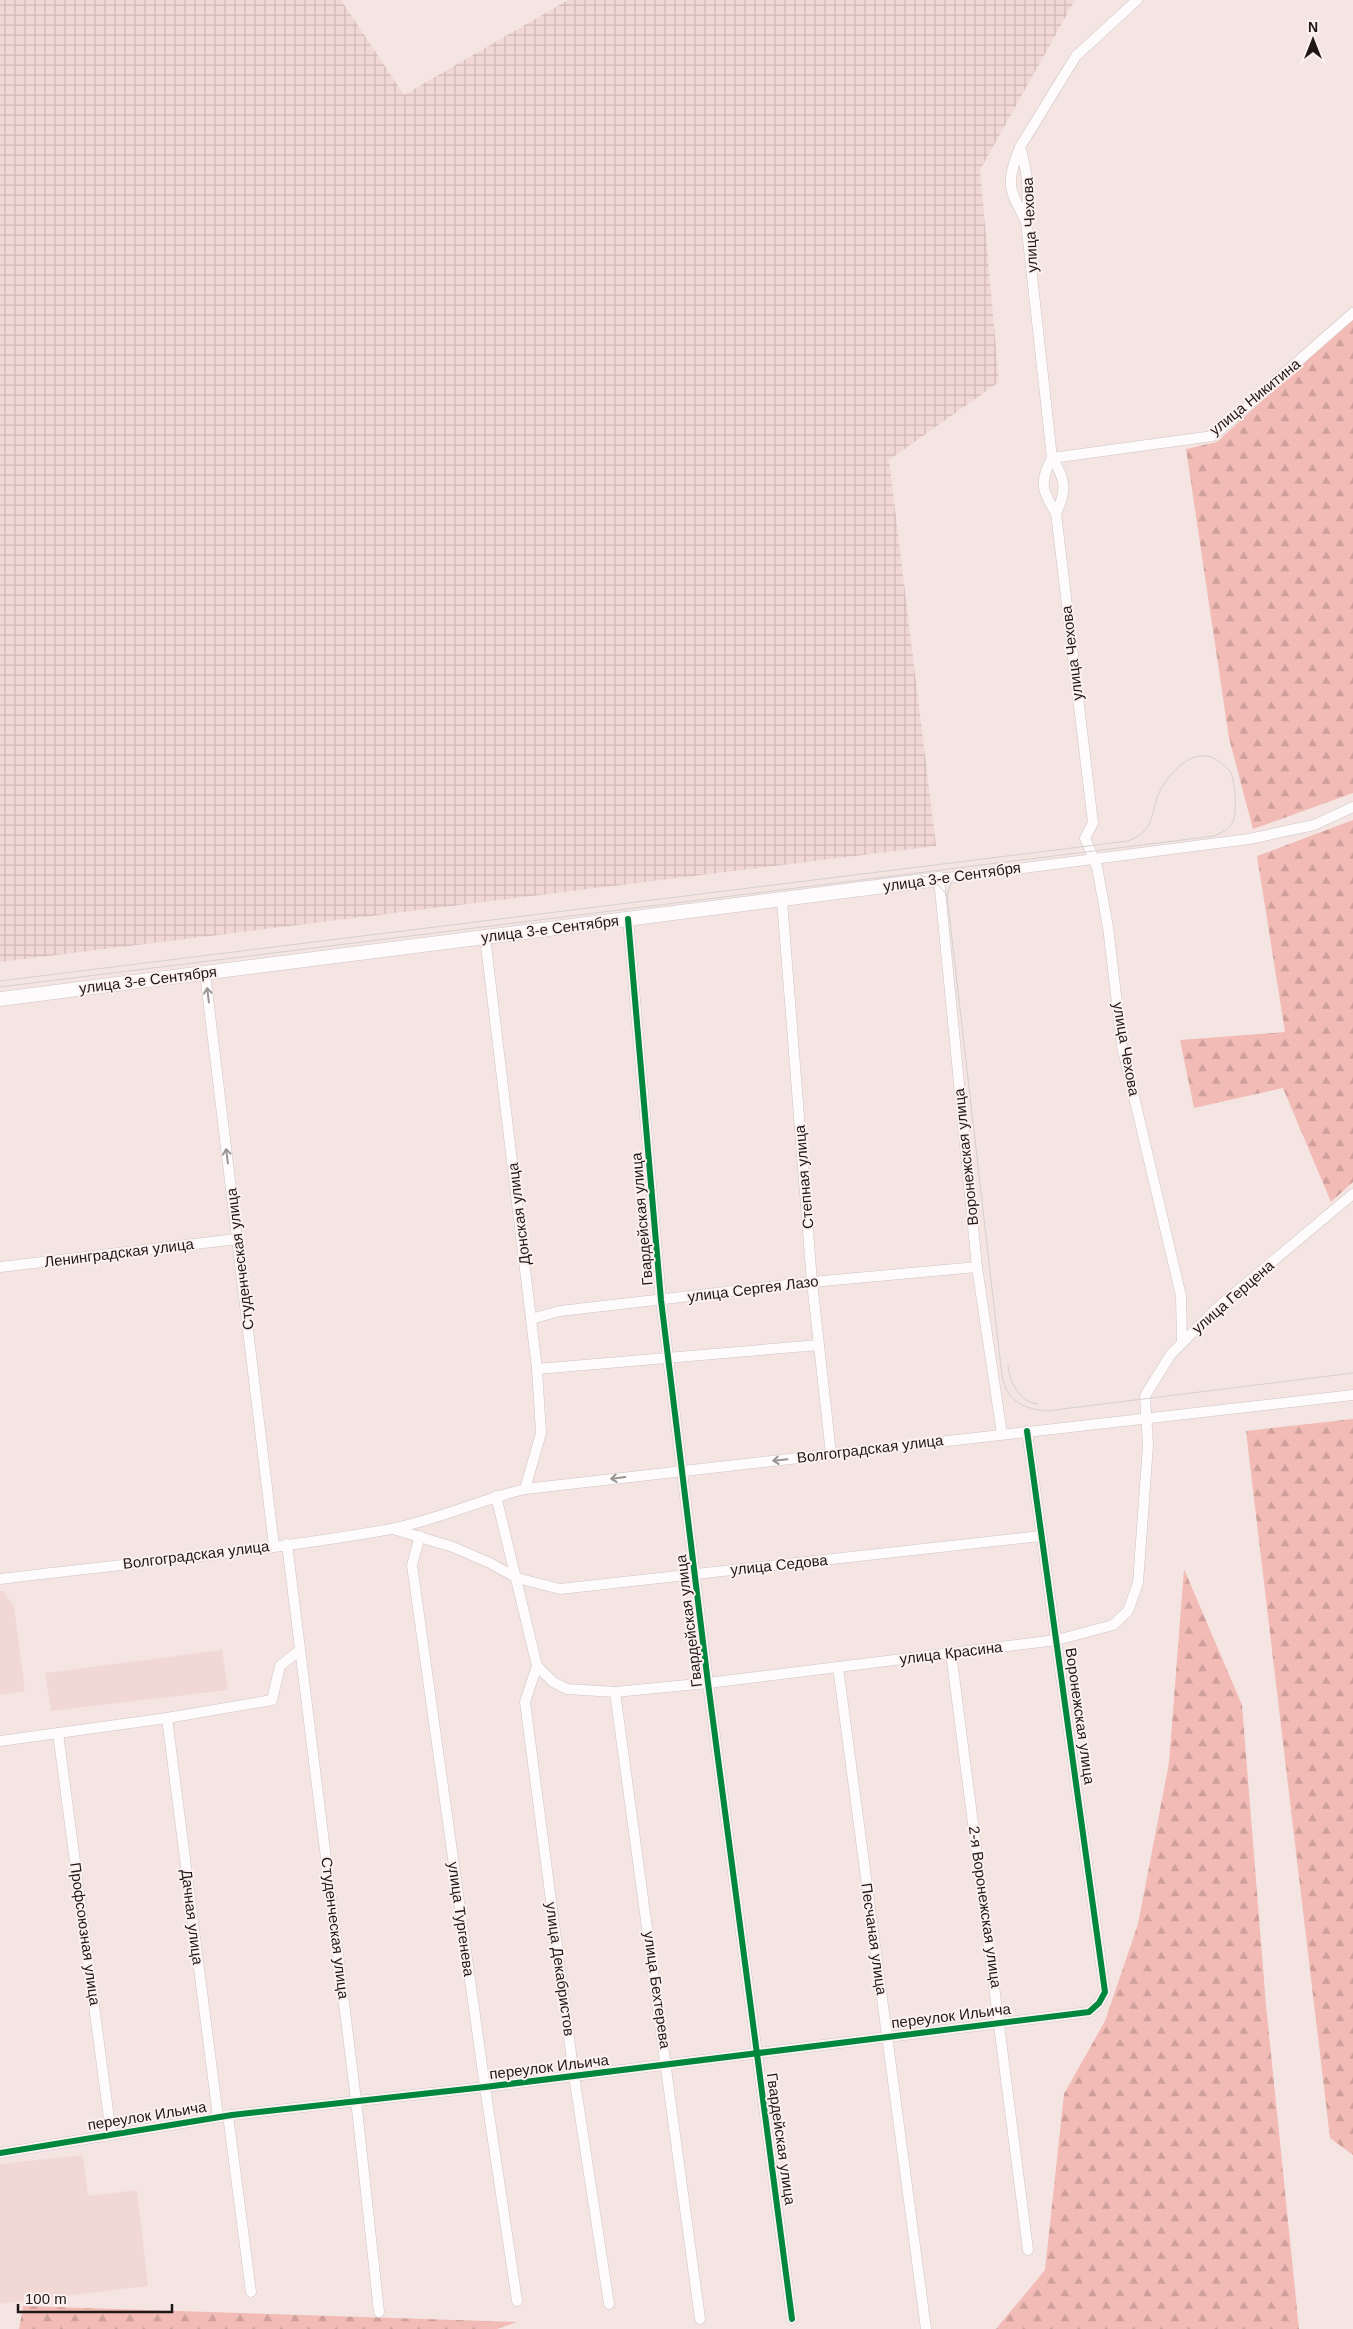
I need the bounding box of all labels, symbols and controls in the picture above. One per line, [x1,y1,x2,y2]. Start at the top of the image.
north arrow [1288,15,1338,65]
text: N [1308,19,1318,35]
street label: улица Чехова [1018,176,1040,273]
street label: улица Никитина [1206,355,1304,438]
street label: улица Чехова [1057,604,1086,701]
street label: улица 3-е Сентября [882,858,1022,895]
street label: улица 3-е Сентября [480,912,620,945]
street label: улица 3-е Сентября [78,963,218,996]
one-way arrow [203,987,213,1003]
street label: улица Чехова [1110,1001,1143,1098]
street label: Воронежская улица [950,1087,981,1226]
street label: Степная улица [790,1124,817,1230]
one-way arrow [222,1148,232,1164]
street label: Гвардейская улица [627,1151,656,1286]
street label: Донская улица [504,1161,533,1266]
street label: Студенческая улица [222,1187,257,1331]
street label: Ленинградская улица [43,1235,195,1270]
street label: улица Герцена [1188,1256,1277,1337]
street label: улица Сергея Лазо [687,1272,819,1305]
street label: Волгоградская улица [796,1431,945,1466]
one-way arrow [772,1455,788,1465]
one-way arrow [611,1473,627,1483]
street label: Волгоградская улица [122,1537,271,1572]
street label: улица Седова [730,1551,829,1578]
street label: Гвардейская улица [672,1553,705,1688]
street label: улица Красина [899,1638,1004,1667]
street label: Воронежская улица [1062,1647,1099,1786]
street label: 2-я Воронежская улица [966,1825,1005,1990]
street label: Студенческая улица [318,1856,353,2000]
street label: улица Тургенева [445,1860,478,1978]
street label: Профсоюзная улица [67,1861,104,2007]
street label: Дачная улица [178,1868,207,1966]
street label: Песчаная улица [858,1882,891,1997]
street label: улица Декабристов [543,1901,578,2037]
street label: улица Бехтерева [641,1930,674,2050]
street label: переулок Ильича [890,2000,1012,2031]
street label: переулок Ильича [488,2051,610,2082]
street label: Гвардейская улица [764,2072,799,2207]
street label: переулок Ильича [86,2098,208,2133]
scale bar [18,2282,171,2314]
text: 100 m [25,2290,67,2307]

